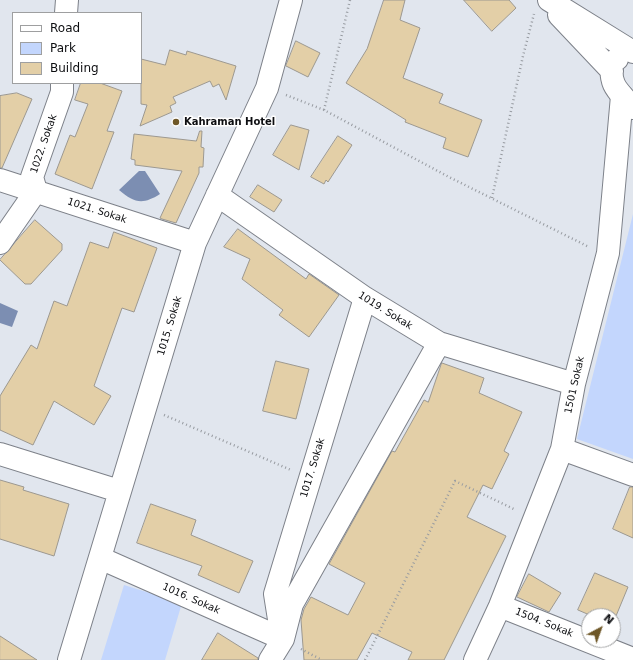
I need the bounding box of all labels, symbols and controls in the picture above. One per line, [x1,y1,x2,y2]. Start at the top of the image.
legend [12,12,142,84]
text: Road [50,21,80,35]
text: Park [50,41,76,55]
text: Building [50,61,99,75]
street label: 1022. Sokak [28,113,60,175]
place label: Kahraman Hotel [184,116,275,128]
marker: Kahraman Hotel [171,117,181,127]
street label: 1021. Sokak [66,196,128,226]
street label: 1019. Sokak [356,290,414,332]
street label: 1015. Sokak [155,295,185,357]
street label: 1501 Sokak [563,355,587,415]
street label: 1017. Sokak [298,437,328,499]
street label: 1016. Sokak [160,581,222,617]
street label: 1504. Sokak [513,606,575,640]
north arrow [581,608,621,648]
text: N [601,611,616,627]

